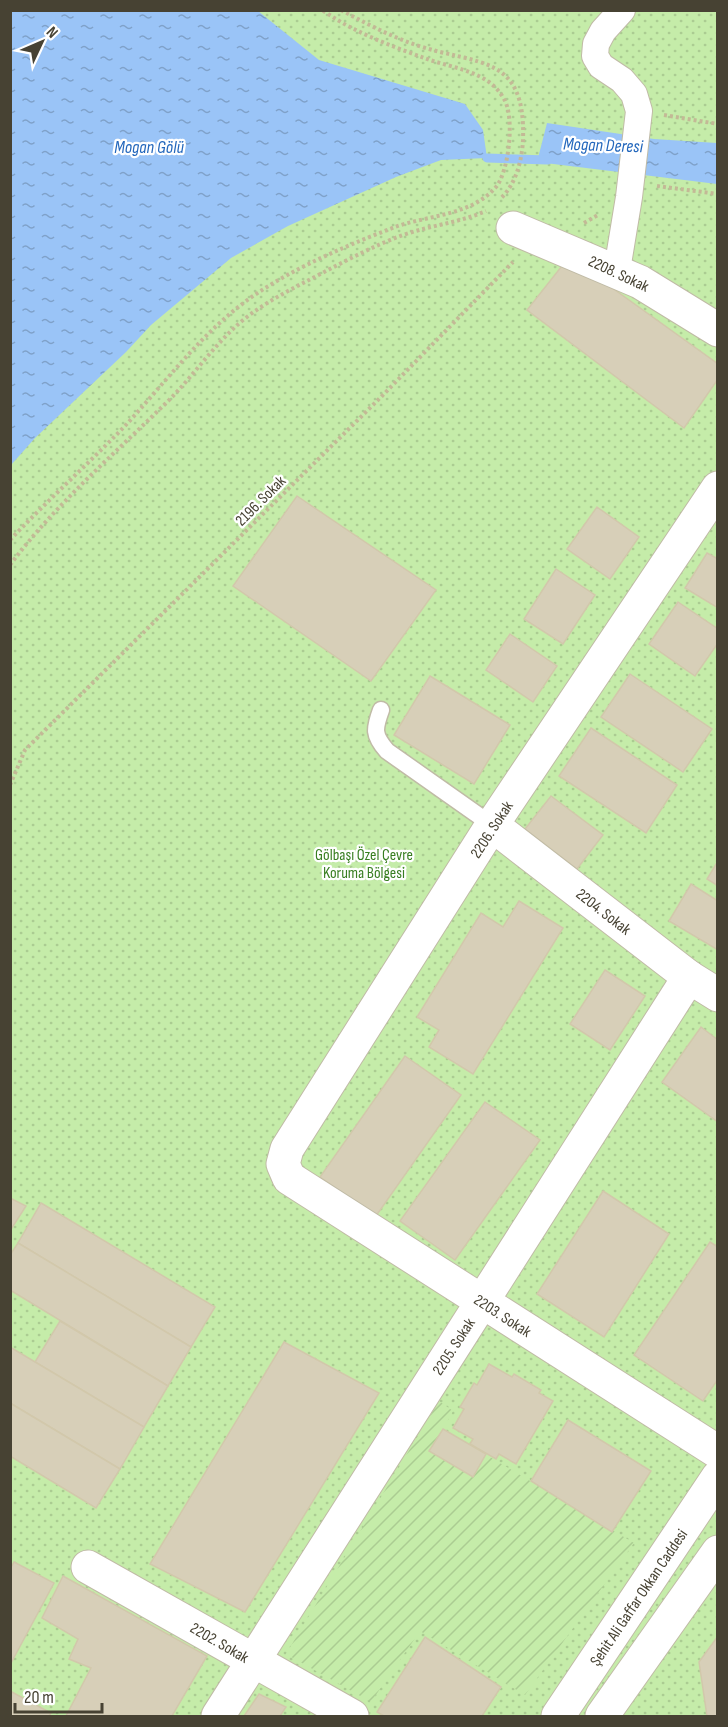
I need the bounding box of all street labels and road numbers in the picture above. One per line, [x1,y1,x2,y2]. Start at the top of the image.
street label: 2208. Sokak [585,252,652,297]
street label: 2196. Sokak [232,472,290,530]
street label: 2206. Sokak [467,798,518,862]
street label: 2204. Sokak [572,885,634,940]
street label: 2203. Sokak [470,1291,534,1342]
street label: 2205. Sokak [429,1315,480,1379]
street label: Şehit Ali Gaffar Okkan Caddesi [586,1526,692,1670]
street label: 2202. Sokak [187,1619,252,1668]

